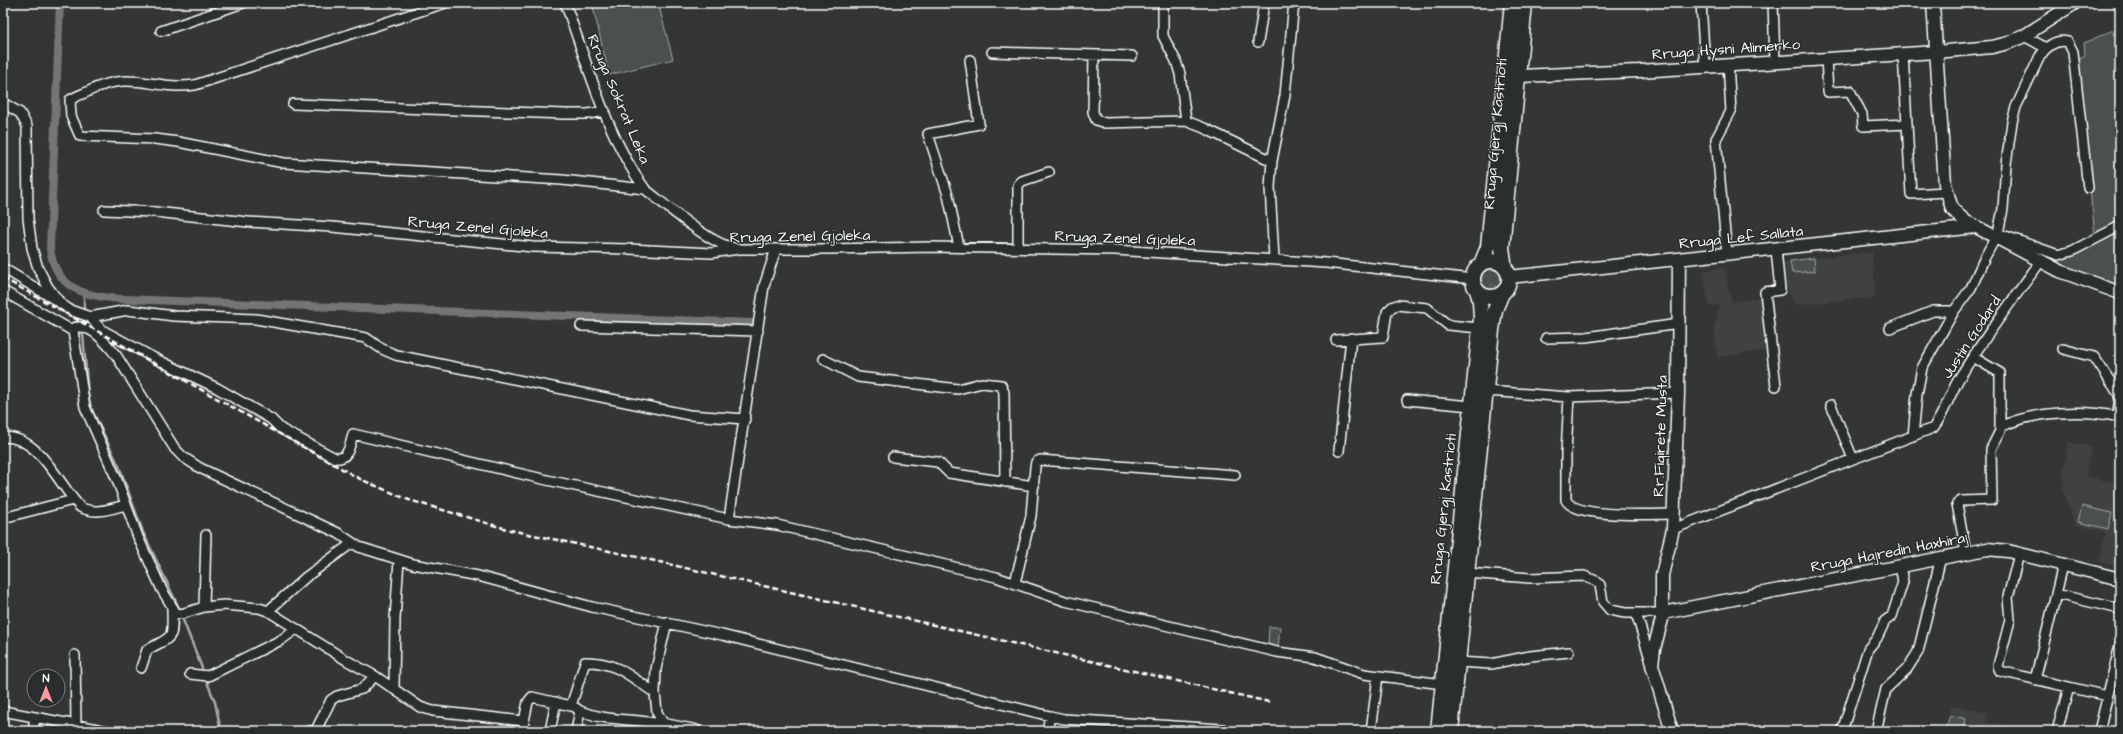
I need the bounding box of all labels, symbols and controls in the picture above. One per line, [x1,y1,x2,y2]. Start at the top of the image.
street label: Rruga Sokrat Leka [581,31,655,168]
street label: Rruga Hysni Alimerko [1651,34,1801,66]
street label: Rruga Gjergj Kastrioti [1478,57,1514,210]
street label: Rruga Zenel Gjoleka [407,211,549,245]
street label: Rruga Lef Sallata [1678,220,1805,255]
street label: Rruga Zenel Gjoleka [730,225,871,249]
street label: Rruga Zenel Gjoleka [1054,226,1196,252]
street label: Justin Godard [1937,291,2006,383]
street label: Rr.Fiqirete Musta [1648,375,1673,497]
street label: Rruga Gjergj Kastrioti [1425,432,1463,586]
street label: Rruga Hajredin Haxhiraj [1809,527,1970,579]
north arrow [26,668,66,708]
text: N [43,671,50,686]

